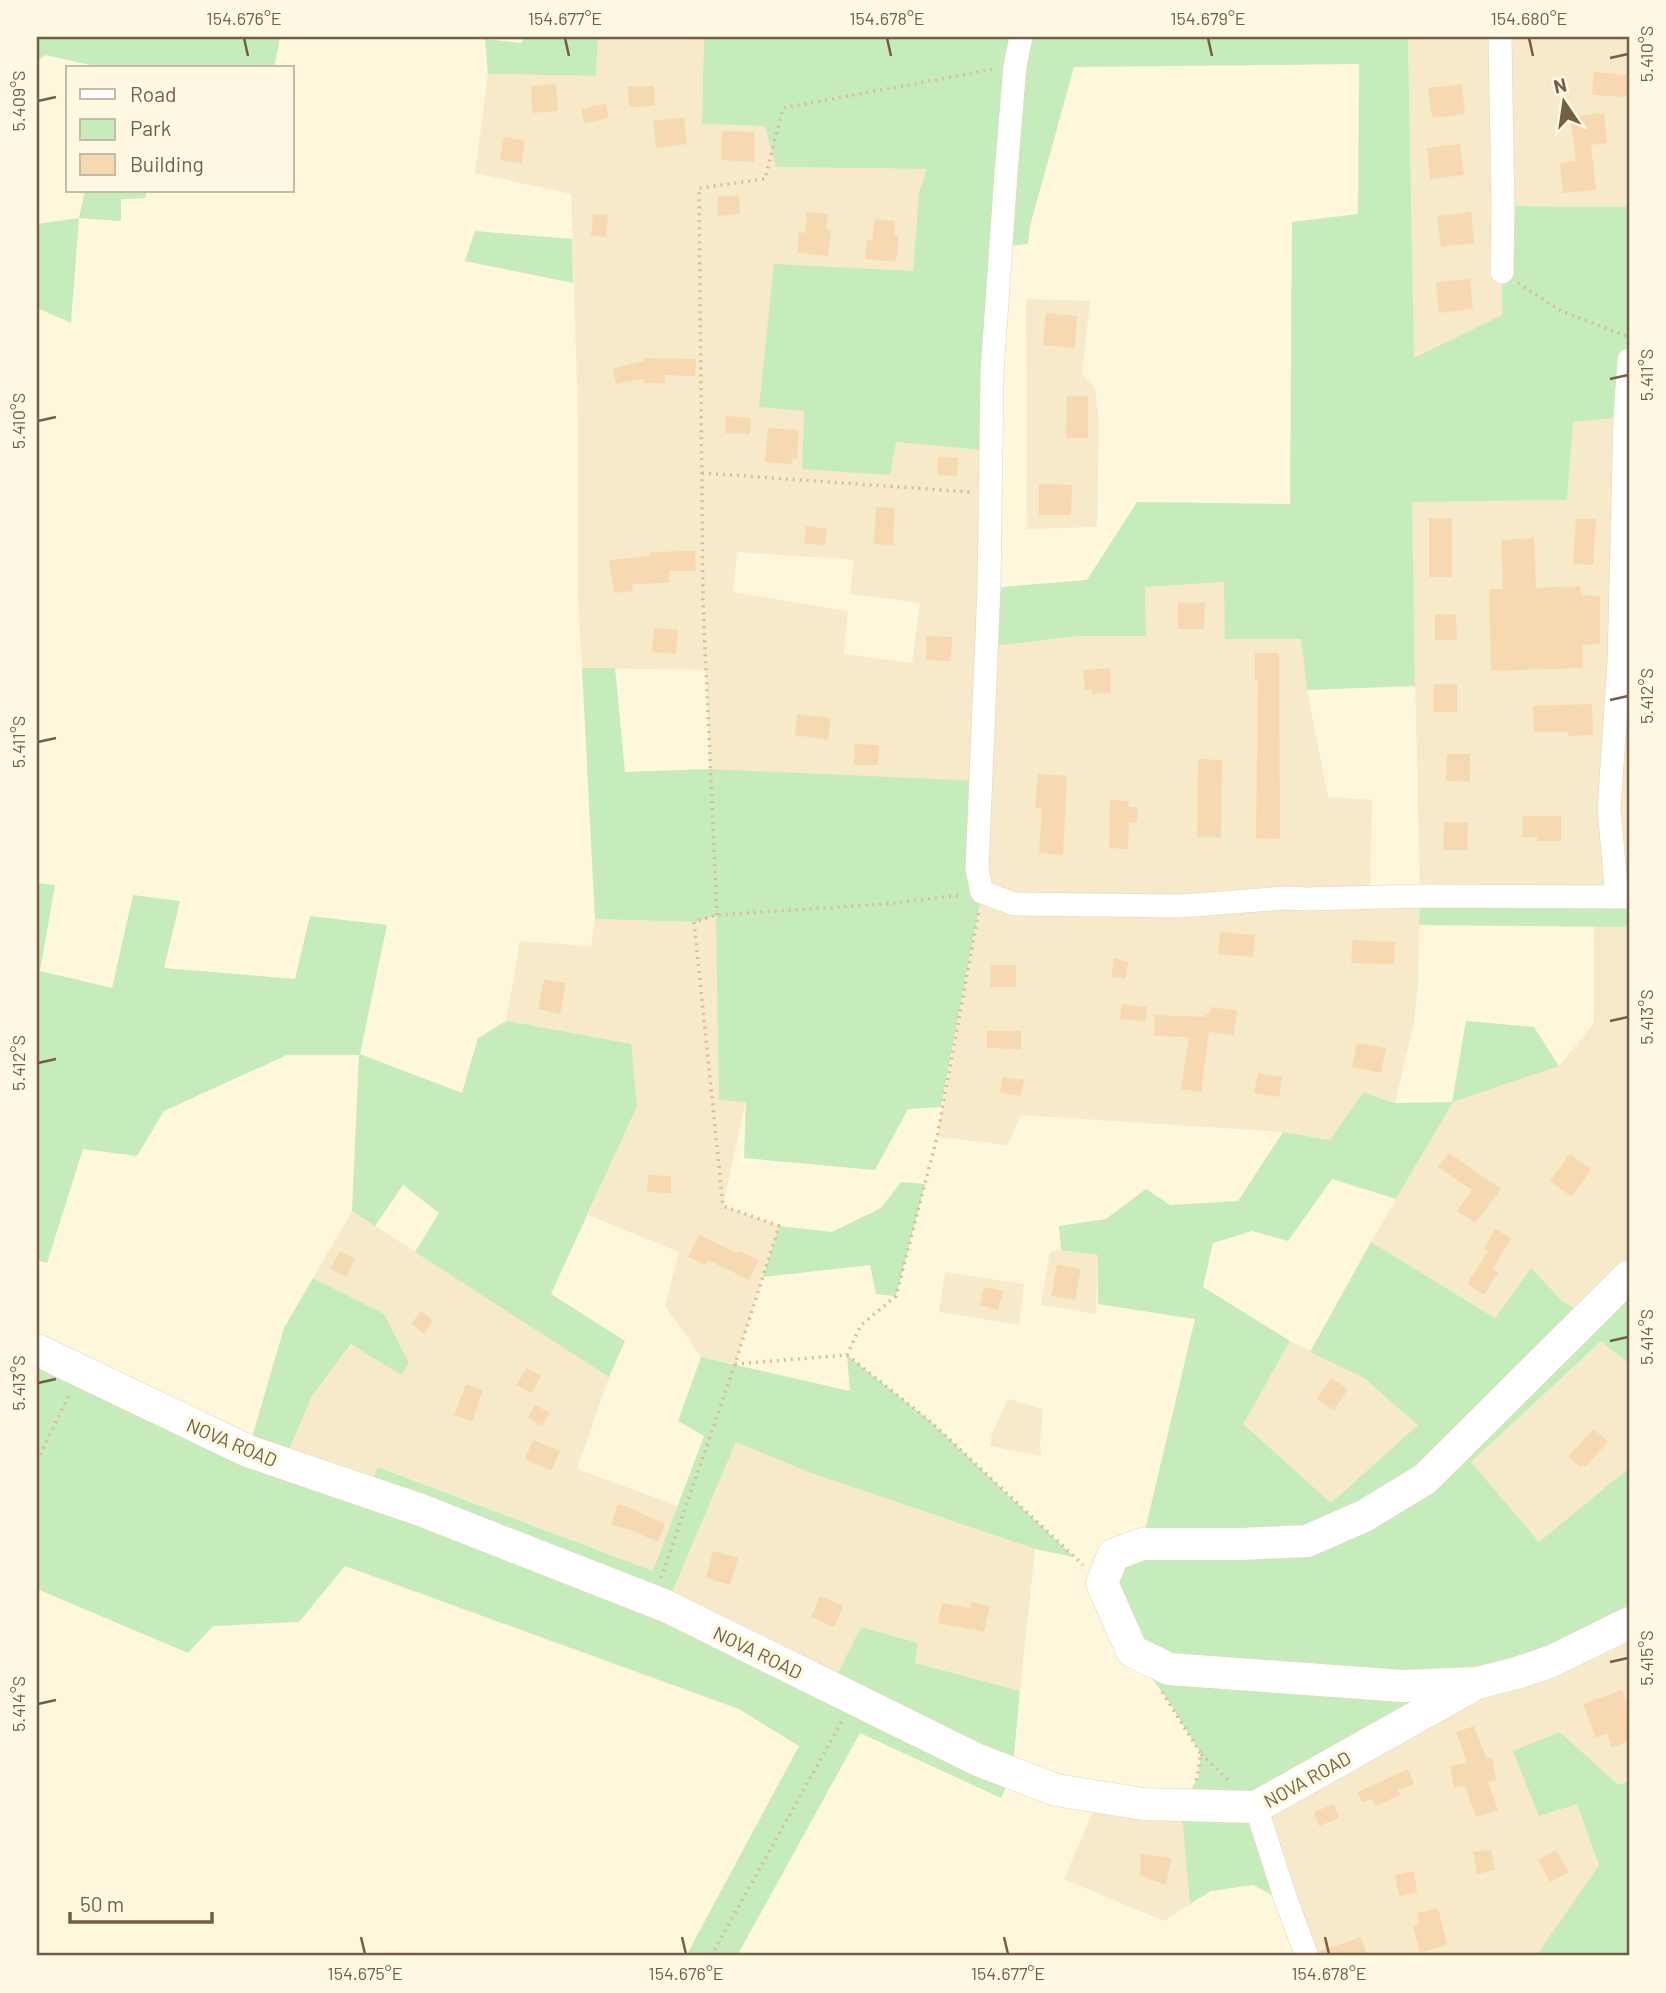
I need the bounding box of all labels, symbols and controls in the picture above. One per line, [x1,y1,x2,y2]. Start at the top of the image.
text: 154.676°E [206,7,282,29]
text: 154.677°E [528,7,602,29]
text: 154.678°E [849,7,925,29]
text: 154.679°E [1170,7,1246,29]
text: 154.680°E [1490,7,1568,29]
text: 5.410°S [1635,26,1657,82]
legend [66,66,294,192]
north arrow [1530,66,1600,136]
text: 5.409°S [7,70,29,132]
text: N [1551,72,1569,98]
text: Road [130,81,176,106]
text: Park [130,115,171,140]
text: Building [130,151,204,176]
text: 5.411°S [1635,349,1657,401]
text: 5.410°S [7,393,29,449]
text: 5.412°S [1635,668,1657,724]
text: 5.411°S [7,716,29,768]
text: 5.413°S [1635,989,1657,1045]
text: 5.412°S [7,1035,29,1091]
text: 5.414°S [1635,1309,1657,1365]
text: 5.413°S [7,1355,29,1411]
street label: NOVA ROAD [183,1413,281,1471]
street label: NOVA ROAD [710,1621,806,1683]
text: 5.415°S [1635,1630,1657,1686]
text: 5.414°S [7,1676,29,1732]
street label: NOVA ROAD [1259,1746,1355,1812]
scale bar [70,1881,212,1925]
text: 50 m [80,1891,124,1916]
text: 154.675°E [327,1962,403,1984]
text: 154.676°E [648,1962,724,1984]
text: 154.677°E [971,1962,1045,1984]
text: 154.678°E [1291,1962,1367,1984]

